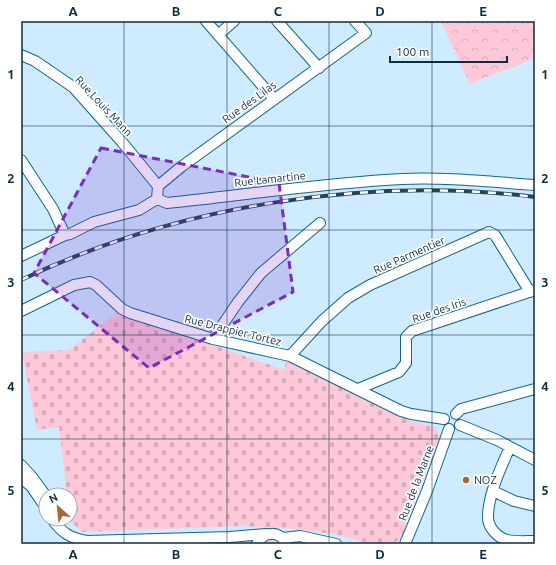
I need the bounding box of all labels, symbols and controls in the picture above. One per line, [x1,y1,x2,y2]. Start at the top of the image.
text: A [68,4,78,18]
text: B [172,4,181,18]
text: C [274,4,283,18]
text: D [375,4,385,18]
text: E [479,4,487,18]
scale bar [390,38,507,64]
text: 100 m [396,45,429,58]
text: 1 [7,67,15,81]
text: 1 [541,67,549,81]
street label: Rue Louis Mann [73,73,135,139]
street label: Rue des Lilas [220,78,278,125]
street label: Rue Lamartine [234,169,306,189]
text: 2 [7,171,15,185]
text: 2 [541,171,549,185]
street label: Rue Parmentier [371,234,447,276]
text: 3 [7,275,15,289]
text: 3 [541,275,549,289]
street label: Rue des Iris [411,295,468,325]
street label: Rue Drappier Tortez [183,312,283,348]
text: 4 [7,379,15,393]
text: 4 [541,379,549,393]
street label: Rue de la Marne [396,444,436,522]
place label: NOZ [474,474,497,486]
marker: NOZ [461,475,471,485]
text: 5 [7,483,15,497]
text: 5 [541,483,549,497]
north arrow [38,487,78,527]
text: N [47,491,60,505]
text: A [68,547,78,561]
text: B [172,547,181,561]
text: C [274,547,283,561]
text: D [375,547,385,561]
text: E [479,547,487,561]

